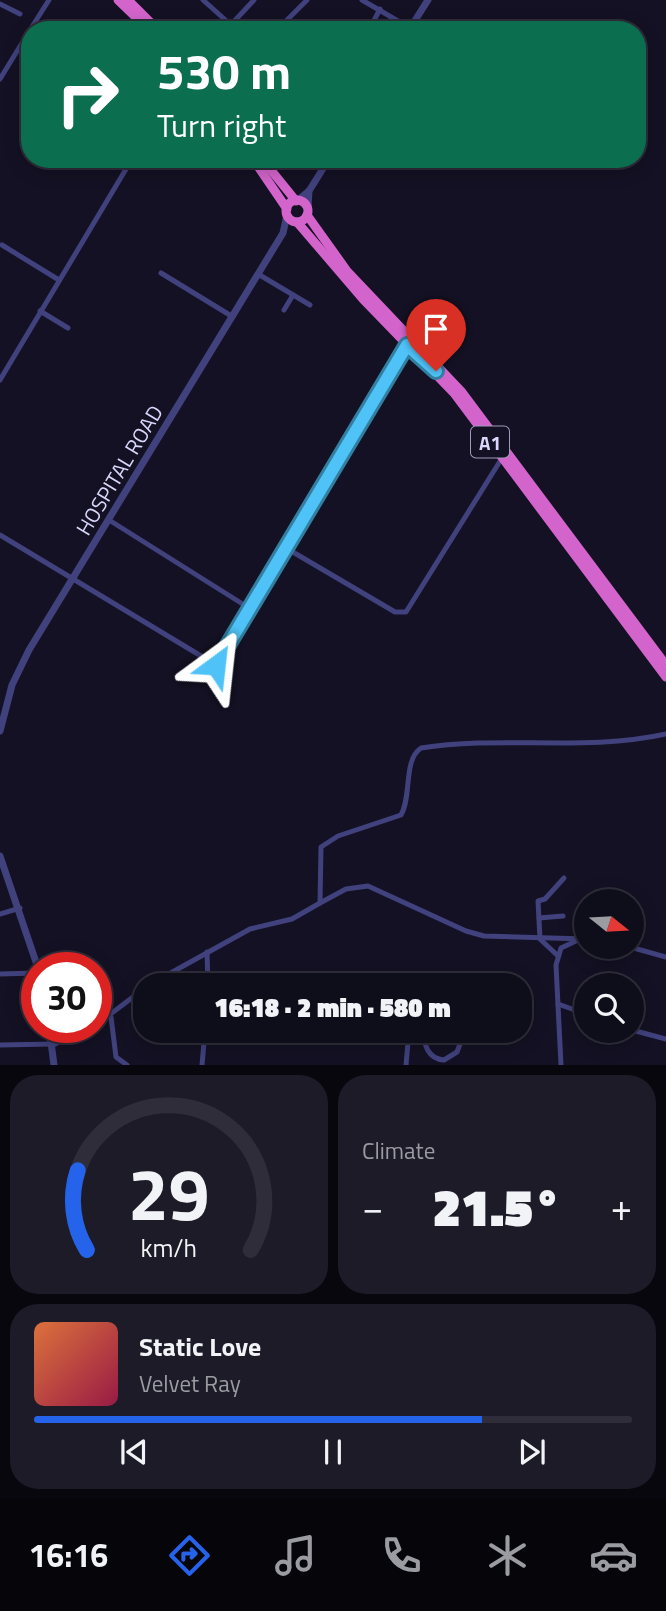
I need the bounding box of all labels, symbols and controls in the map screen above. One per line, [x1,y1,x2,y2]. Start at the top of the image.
text: 530 m [157,33,291,108]
icon: right [42,49,133,140]
text: Turn right [157,101,286,149]
pin [406,299,466,371]
icon: arrive [417,310,455,348]
street label: HOSPITAL ROAD [67,399,171,541]
road number: A1 [471,426,509,458]
position arrow [179,628,253,702]
north arrow [574,889,644,959]
map controls [574,889,644,1043]
speed limit sign: 30 [21,952,112,1043]
button: search [574,973,644,1043]
text: 16:18 · 2 min · 580 m [214,988,451,1027]
text: Climate [362,1133,435,1168]
text: 29 [128,1139,210,1249]
text: 21.5° [432,1167,562,1246]
text: − [362,1178,383,1236]
text: + [611,1178,632,1236]
text: km/h [141,1229,197,1267]
text: Static Love [139,1327,261,1366]
text: Velvet Ray [139,1366,241,1401]
icon: previous [115,1433,153,1471]
icon: pause [314,1433,352,1471]
icon: next [513,1433,551,1471]
text: 16:16 [28,1531,108,1579]
icon: directions [165,1531,214,1580]
icon: music [271,1531,320,1580]
icon: phone [377,1531,426,1580]
icon: climate [483,1531,532,1580]
icon: car [589,1531,638,1580]

